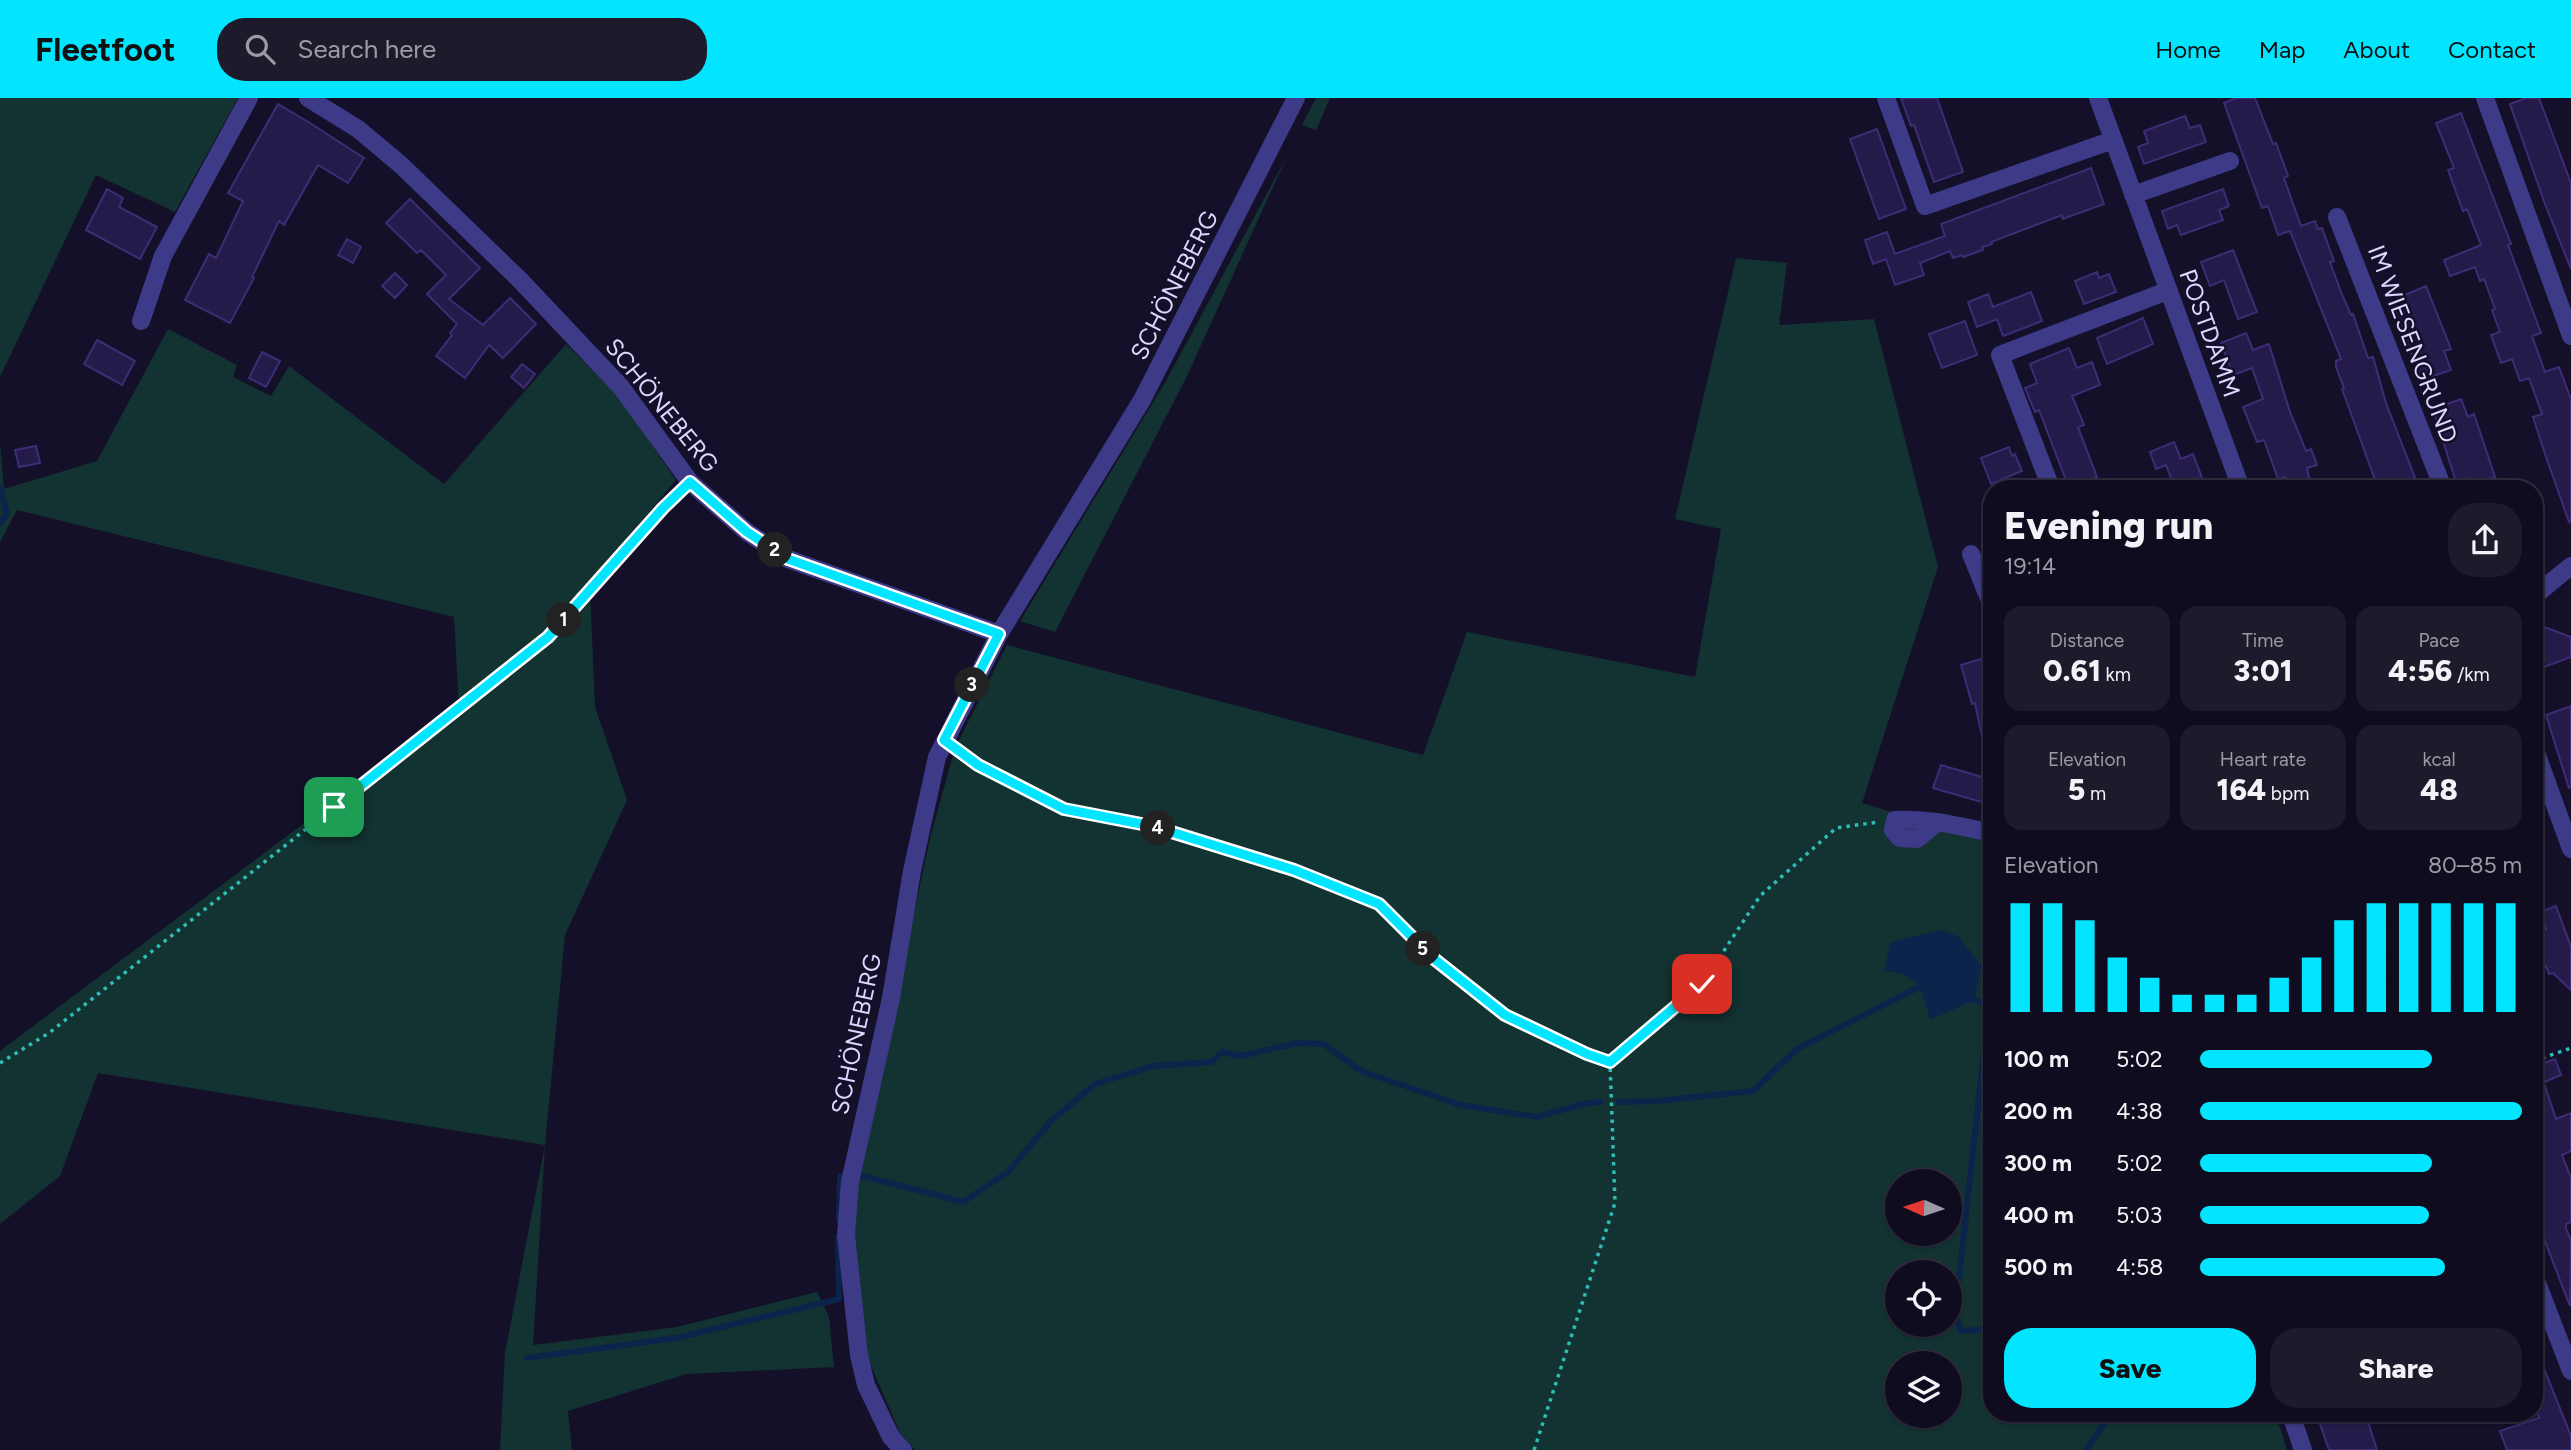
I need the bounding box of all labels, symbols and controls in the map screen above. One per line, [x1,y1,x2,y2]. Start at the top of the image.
search box [217,18,707,81]
text: Fleetfoot [35,30,175,69]
icon: search [241,30,279,68]
text: Search here [297,33,436,65]
text: Home [2155,35,2221,64]
text: Map [2259,35,2305,64]
text: About [2343,35,2410,64]
text: Contact [2448,35,2536,64]
street label: SCHÖNEBERG [1124,206,1224,364]
street label: IM WIESENGRUND [2362,241,2464,447]
street label: POSTDAMM [2173,265,2247,401]
street label: SCHÖNEBERG [599,332,725,478]
text: Evening run [2004,503,2213,549]
button: share [2448,503,2522,577]
pin: 2 [758,532,792,568]
text: 2 [769,538,780,561]
text: 19:14 [2004,552,2056,580]
pin: 1 [546,602,582,638]
text: 1 [559,608,568,631]
text: Distance [2050,629,2124,652]
text: Time [2242,629,2284,652]
text: Pace [2418,629,2460,652]
text: 0.61 [2043,652,2101,689]
text: 3:01 [2234,652,2292,689]
text: 4:56 [2388,652,2452,689]
text: km [2101,663,2131,686]
text: /km [2452,663,2490,686]
pin: 3 [954,668,990,702]
text: 3 [966,673,977,696]
text: Elevation [2048,748,2126,771]
text: Heart rate [2220,748,2306,771]
text: kcal [2422,748,2456,771]
text: 5 [2068,771,2085,808]
text: 164 [2217,771,2266,808]
text: 48 [2420,771,2458,808]
pin [304,777,364,837]
text: m [2085,782,2106,805]
text: bpm [2266,782,2309,805]
icon: arrive [315,788,353,826]
pin: 4 [1140,810,1176,846]
text: 4 [1151,816,1164,839]
text: Elevation [2004,851,2099,879]
text: 80–85 m [2428,851,2522,879]
pin: 5 [1406,932,1440,966]
text: 5 [1417,937,1428,960]
street label: SCHÖNEBERG [825,951,887,1117]
pin [1672,954,1732,1014]
icon: check [1683,965,1721,1003]
text: 100 m [2004,1045,2069,1073]
text: 5:02 [2116,1045,2163,1073]
text: 200 m [2004,1097,2073,1125]
text: 4:38 [2116,1097,2163,1125]
text: 300 m [2004,1149,2072,1177]
text: 5:02 [2116,1149,2163,1177]
north arrow [1885,1169,1962,1246]
map controls [1885,1169,1962,1428]
text: 400 m [2004,1201,2074,1229]
text: 5:03 [2116,1201,2162,1229]
text: 500 m [2004,1253,2073,1281]
text: 4:58 [2116,1253,2163,1281]
button: locate [1885,1260,1962,1337]
button: Save [2004,1328,2256,1408]
button: Share [2270,1328,2522,1408]
button: layers [1885,1351,1962,1428]

